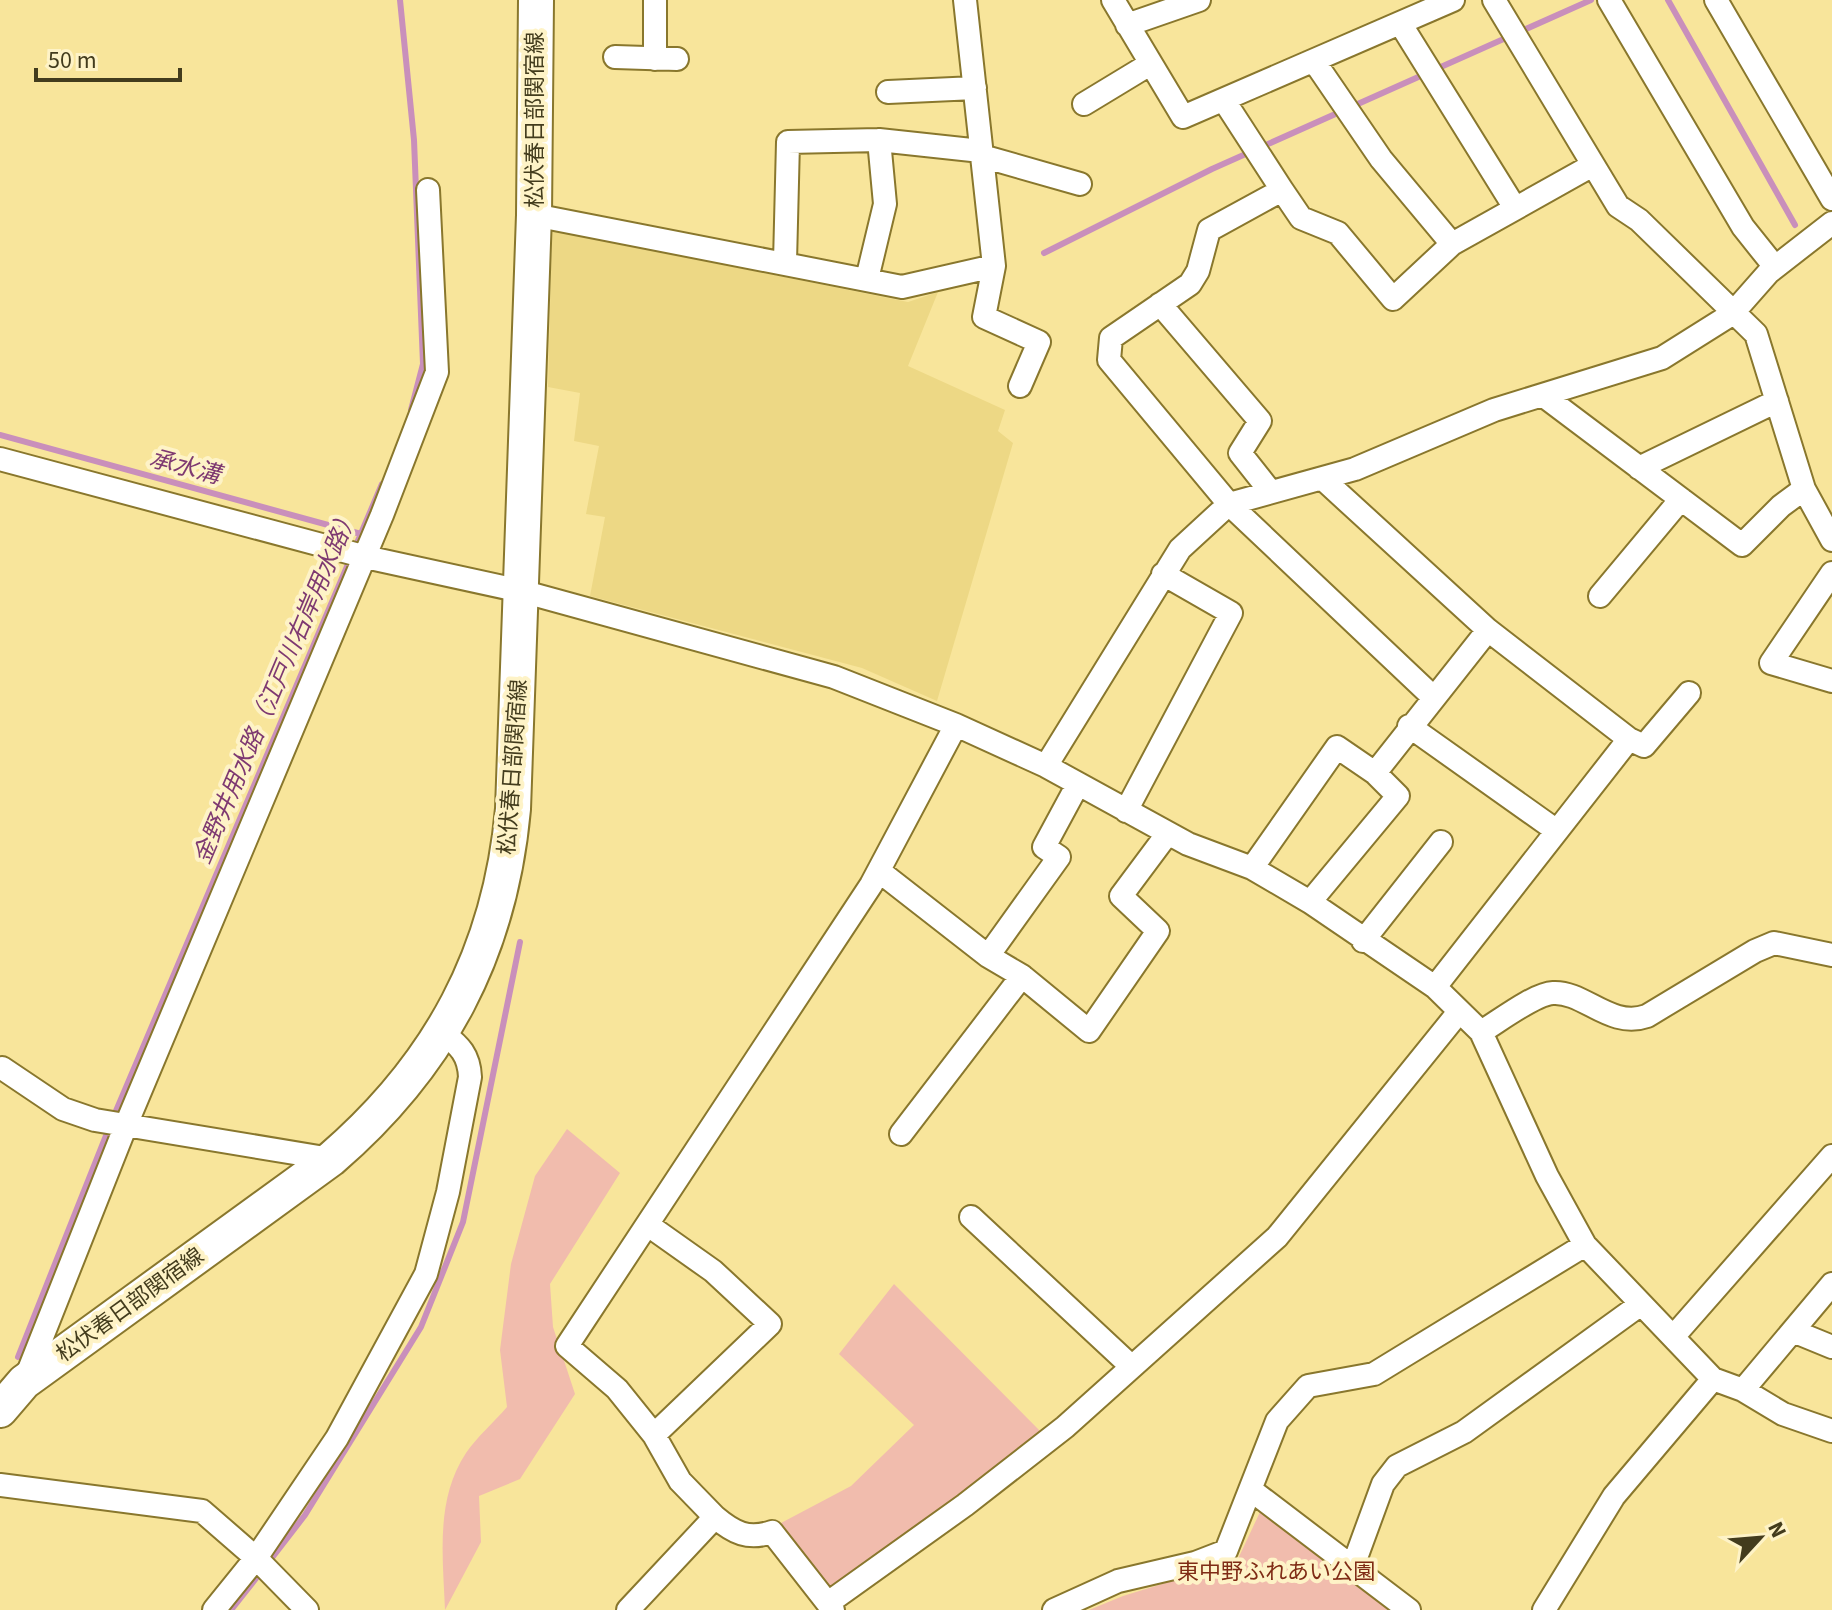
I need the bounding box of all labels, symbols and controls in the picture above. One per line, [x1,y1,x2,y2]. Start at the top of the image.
scale bar [36,32,180,82]
street label: 松伏春日部関宿線 [519,32,551,208]
text: 50 m [48,43,97,78]
water label: 承水溝 [146,441,227,494]
water label: 金野井用水路（江戸川右岸用水路） [185,502,367,870]
street label: 松伏春日部関宿線 [491,678,535,856]
street label: 松伏春日部関宿線 [49,1240,211,1370]
north arrow [1720,1498,1800,1578]
text: N [1759,1516,1795,1543]
park label: 東中野ふれあい公園 [1177,1556,1375,1588]

